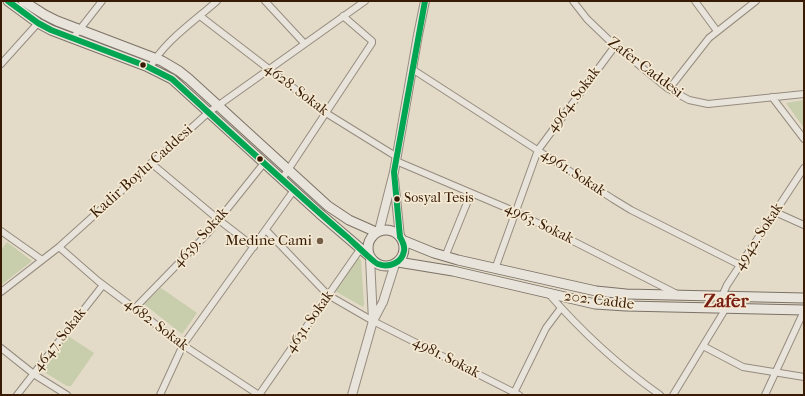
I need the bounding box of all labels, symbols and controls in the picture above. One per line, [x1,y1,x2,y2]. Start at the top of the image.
street label: Zafer Caddesi [604,34,686,102]
unlabelled marker [138,60,148,70]
street label: 4628. Sokak [260,60,332,120]
street label: 4964. Sokak [543,64,605,136]
street label: Kadir Boylu Caddesi [87,121,197,223]
street label: 4961. Sokak [537,145,609,201]
unlabelled marker [255,154,265,164]
place label: Sosyal Tesis [404,191,474,207]
marker: Sosyal Tesis [392,194,402,204]
street label: 4963. Sokak [501,200,577,248]
street label: 4942. Sokak [731,200,787,274]
street label: 4639. Sokak [169,204,233,272]
place label: Medine Cami [225,232,312,250]
marker: Medine Cami [315,236,325,246]
street label: 4631. Sokak [282,287,338,357]
street label: 202. Cadde [563,288,635,314]
district label: Zafer [703,291,749,313]
street label: 4682. Sokak [120,295,192,355]
street label: 4647. Sokak [29,304,91,376]
street label: 4981. Sokak [409,333,483,383]

